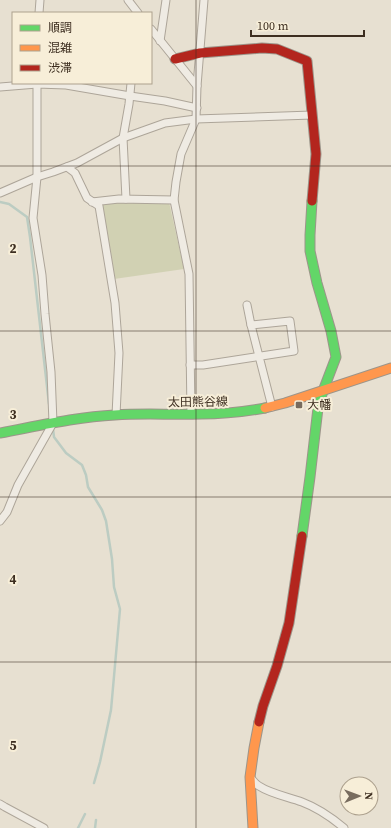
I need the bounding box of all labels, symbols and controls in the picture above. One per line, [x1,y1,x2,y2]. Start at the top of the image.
legend [12,12,152,84]
scale bar [251,12,364,38]
text: 100 m [257,18,289,34]
text: 順調 [48,20,72,36]
text: 混雑 [48,40,72,56]
text: 渋滞 [48,60,72,76]
text: 2 [9,240,17,257]
street label: 太田熊谷線 [168,393,228,411]
place label: 大幡 [307,397,331,413]
marker: 大幡 [294,400,304,410]
text: 3 [9,406,17,423]
text: 4 [9,571,17,588]
text: 5 [9,737,17,754]
north arrow [339,776,379,816]
text: N [361,792,376,800]

